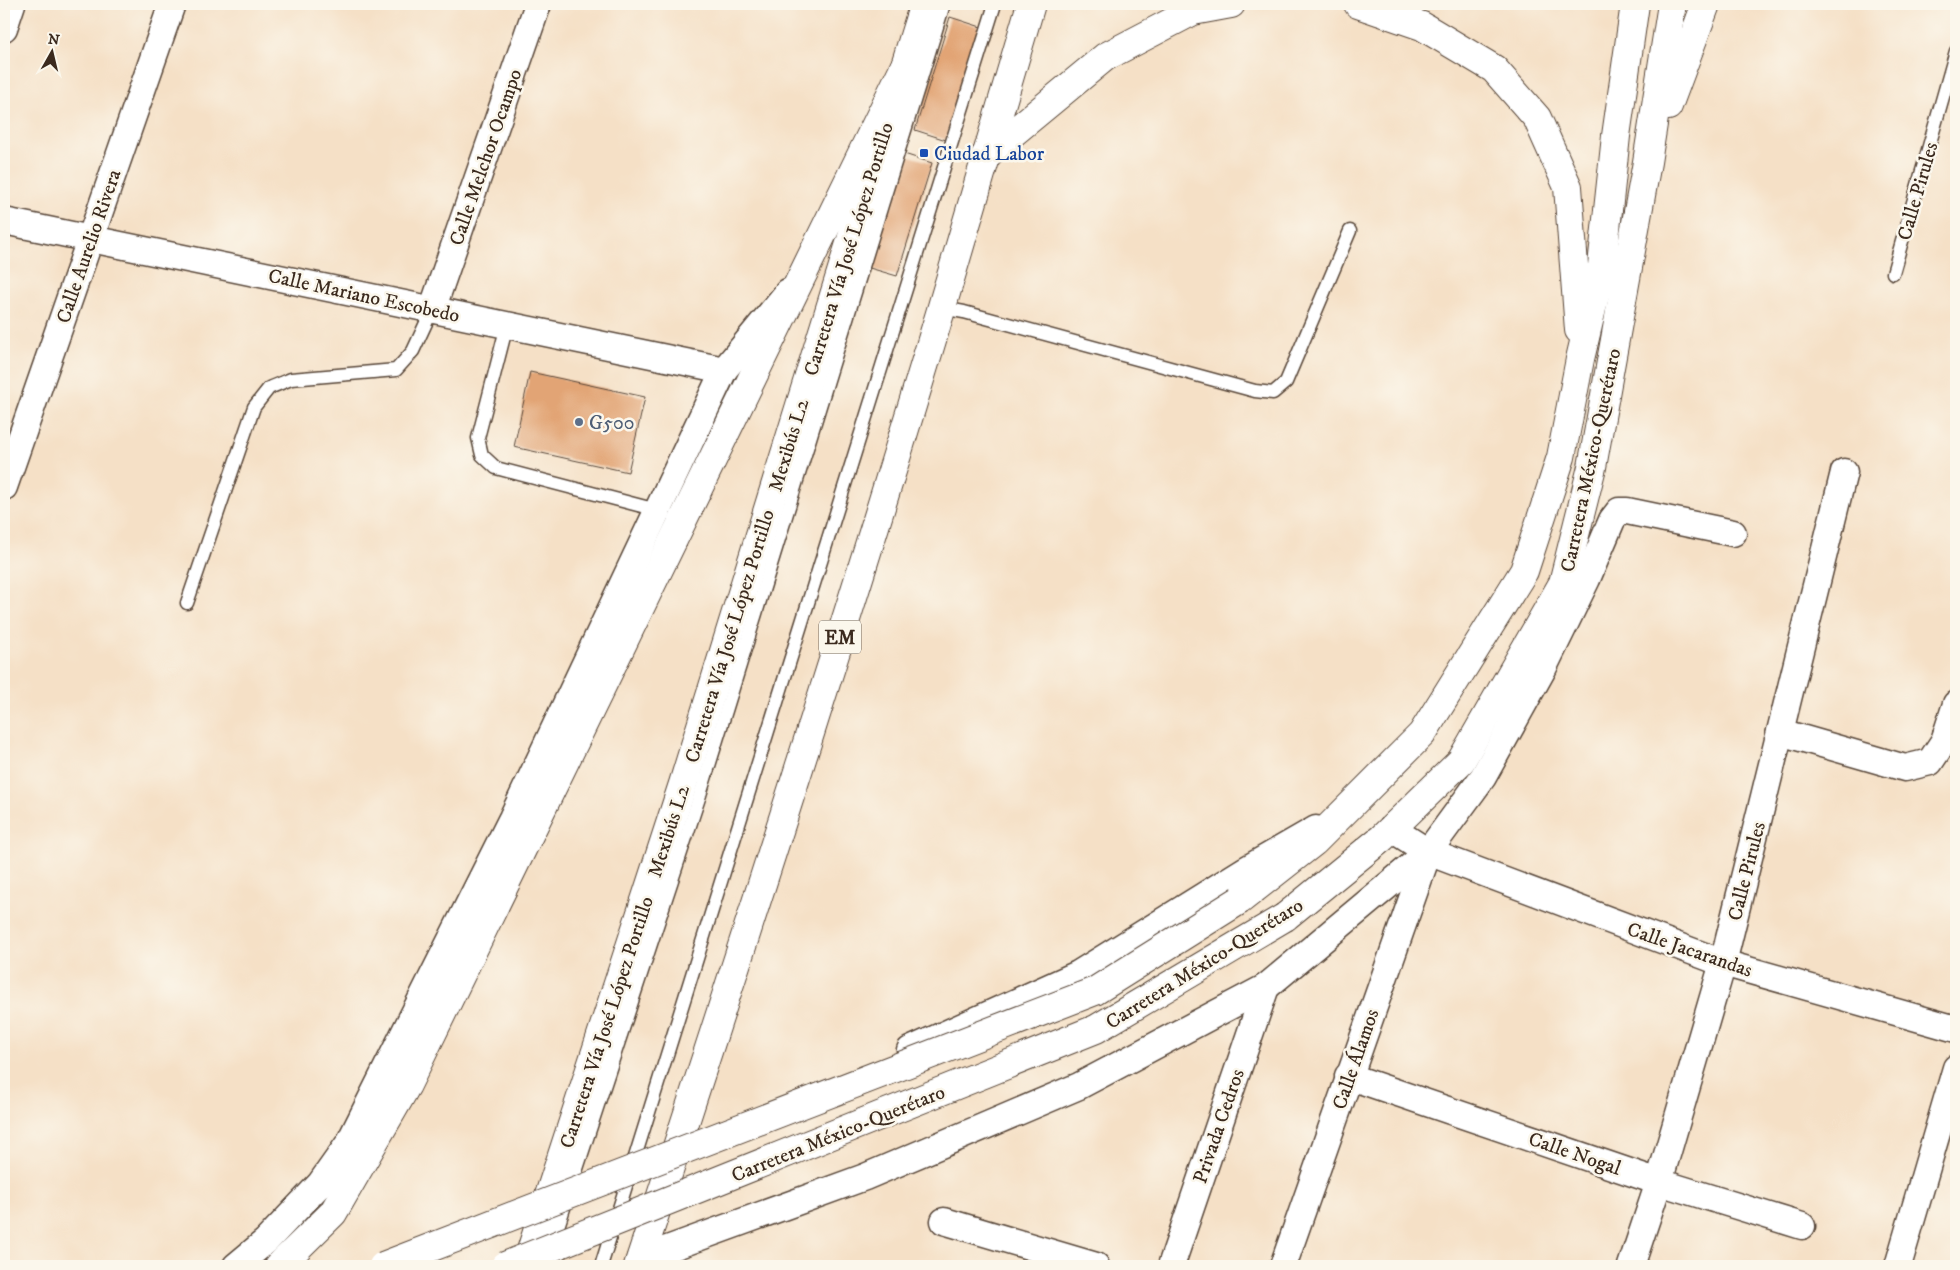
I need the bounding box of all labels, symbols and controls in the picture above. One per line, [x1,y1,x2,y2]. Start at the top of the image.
north arrow [28,28,78,78]
text: N [47,30,61,50]
street label: Calle Melchor Ocampo [444,66,528,249]
street label: Carretera Vía José López Portillo [799,120,900,379]
street label: Calle Pirules [1892,139,1944,243]
place label: Ciudad Labor [934,142,1045,167]
marker: Ciudad Labor [918,147,930,159]
street label: Calle Aurelio Rivera [51,166,128,327]
street label: Calle Mariano Escobedo [266,264,462,329]
street label: Carretera México-Querétaro [1556,346,1627,574]
street label: Mexibús L2 [764,396,815,495]
place label: G500 [589,411,634,436]
marker: G500 [573,416,585,428]
street label: Carretera Vía José López Portillo [680,507,781,766]
road number: EM [819,620,861,654]
street label: Mexibús L2 [643,782,696,881]
street label: Calle Pirules [1723,819,1772,923]
street label: Carretera Vía José López Portillo [555,893,660,1152]
street label: Carretera México-Querétaro [1101,893,1308,1035]
street label: Calle Jacarandas [1624,917,1756,984]
street label: Calle Álamos [1327,1005,1385,1113]
street label: Privada Cedros [1188,1066,1251,1187]
street label: Carretera México-Querétaro [728,1080,949,1189]
street label: Calle Nogal [1525,1127,1624,1182]

